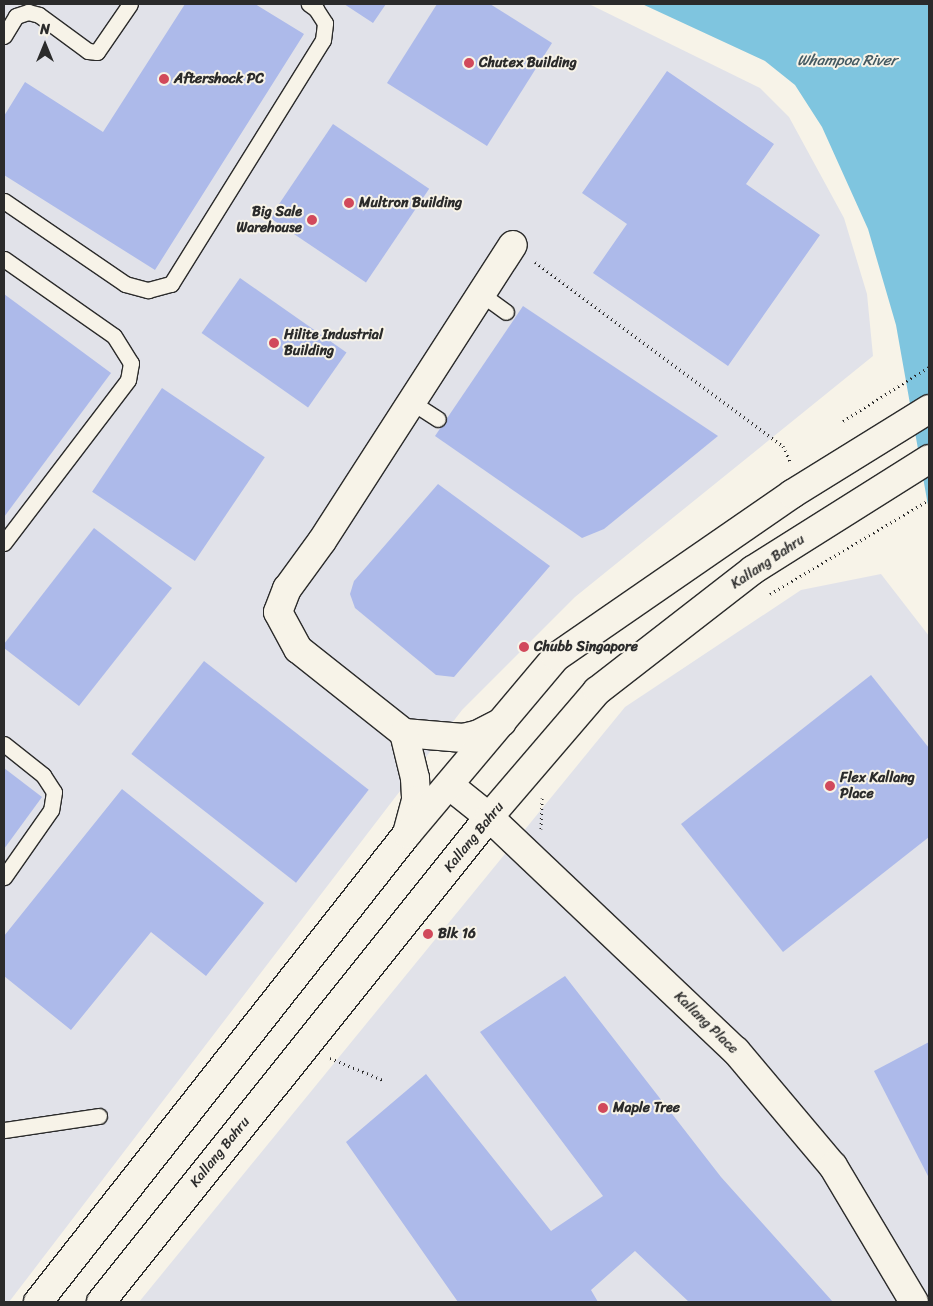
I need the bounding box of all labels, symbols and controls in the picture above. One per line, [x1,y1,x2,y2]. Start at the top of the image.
text: N [40,17,50,42]
north arrow [20,20,70,70]
water label: Whampoa River [797,52,897,70]
place label: Chutex Building [479,55,577,71]
marker: Chutex Building [463,57,475,69]
place label: Aftershock PC [174,71,264,87]
marker: Aftershock PC [158,73,170,85]
place label: Multron Building [359,195,462,211]
marker: Multron Building [343,197,355,209]
place label: Big Sale Warehouse [237,204,302,236]
marker: Big Sale Warehouse [306,214,318,226]
place label: Hilite Industrial Building [284,327,383,360]
marker: Hilite Industrial Building [268,337,280,349]
street label: Kallang Bahru [728,531,808,593]
place label: Chubb Singapore [534,639,638,655]
marker: Chubb Singapore [518,641,530,653]
place label: Flex Kallang Place [840,770,915,802]
marker: Flex Kallang Place [824,780,836,792]
street label: Kallang Bahru [441,799,507,875]
place label: Blk 16 [438,926,476,942]
marker: Blk 16 [422,928,434,940]
street label: Kallang Place [670,988,742,1058]
place label: Maple Tree [613,1100,680,1116]
marker: Maple Tree [597,1102,609,1114]
street label: Kallang Bahru [187,1114,253,1190]

